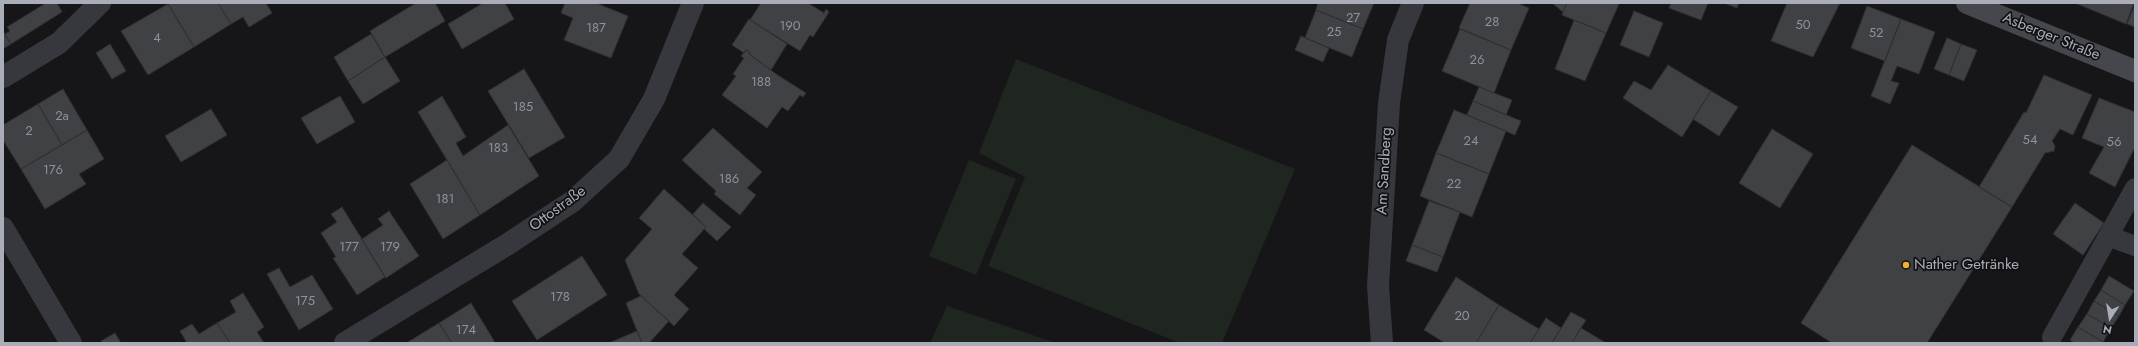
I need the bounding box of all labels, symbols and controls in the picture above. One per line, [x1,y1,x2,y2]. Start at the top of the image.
street label: Asberger Straße [2000,9,2102,65]
house number: 27 [1346,11,1360,27]
house number: 28 [1485,15,1499,31]
house number: 50 [1795,18,1811,34]
house number: 190 [779,19,801,35]
house number: 187 [586,21,606,37]
house number: 25 [1327,25,1341,41]
house number: 52 [1869,26,1883,42]
house number: 4 [153,31,161,47]
house number: 26 [1470,53,1484,69]
house number: 188 [751,75,771,91]
house number: 185 [513,100,533,116]
house number: 2a [55,109,69,125]
house number: 2 [25,124,33,140]
street label: Am Sandberg [1374,127,1396,215]
house number: 54 [2023,133,2037,149]
house number: 24 [1464,134,1478,150]
house number: 56 [2107,135,2121,151]
house number: 183 [488,141,508,157]
house number: 176 [43,163,63,179]
house number: 186 [719,172,739,188]
house number: 22 [1447,177,1461,193]
street label: Ottostraße [526,182,590,236]
house number: 181 [436,192,454,208]
house number: 177 [339,240,359,256]
house number: 179 [380,240,400,256]
place label: Nather Getränke [1914,256,2019,274]
marker: Nather Getränke [1901,260,1911,270]
house number: 178 [550,290,570,306]
house number: 175 [295,294,315,310]
north arrow [2090,298,2130,338]
house number: 20 [1454,309,1470,325]
text: N [2102,321,2113,338]
house number: 174 [456,323,476,339]

